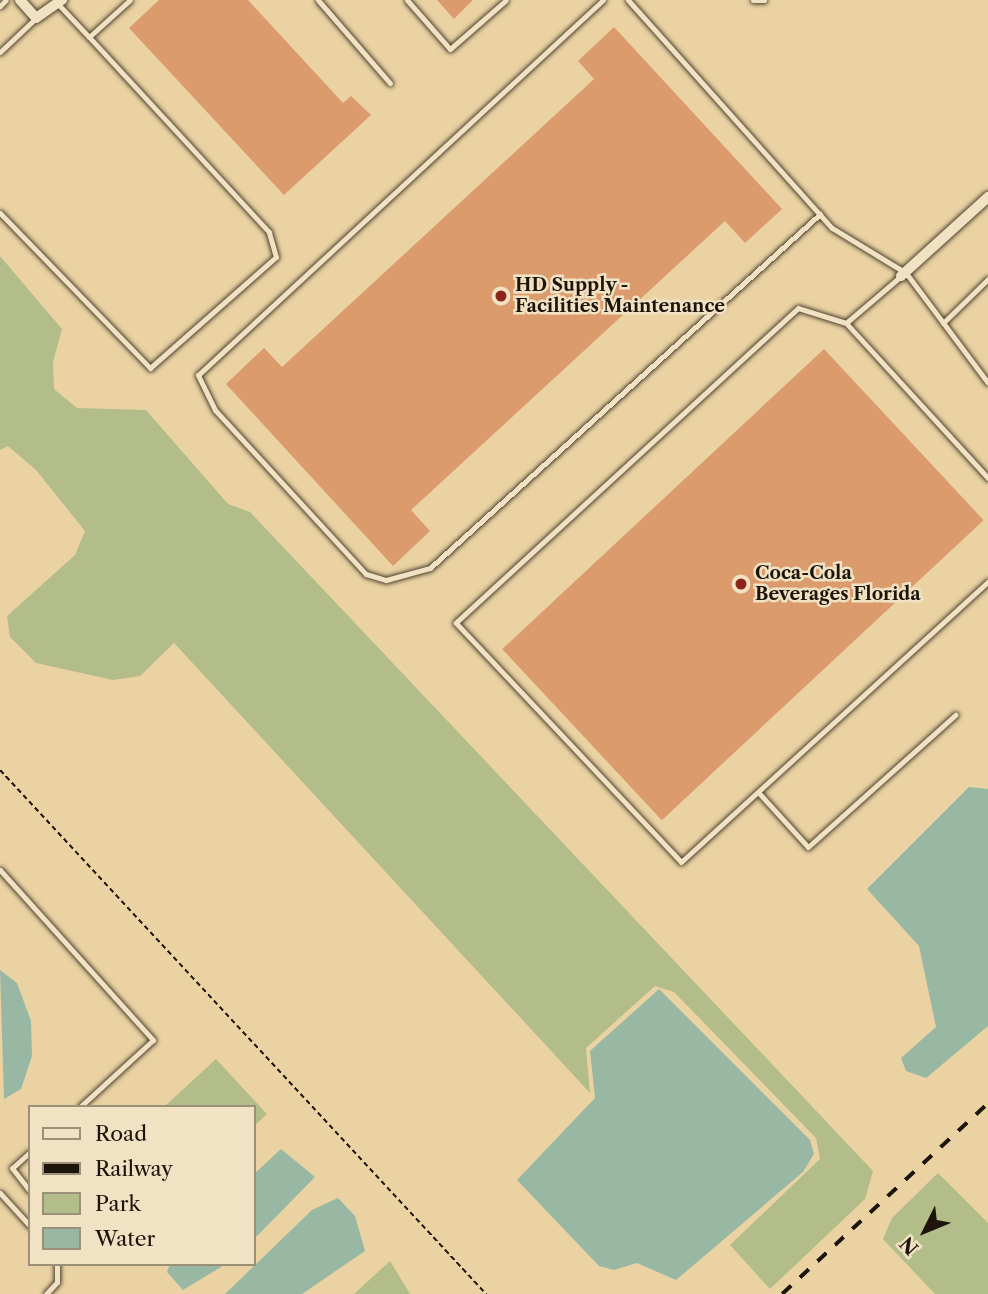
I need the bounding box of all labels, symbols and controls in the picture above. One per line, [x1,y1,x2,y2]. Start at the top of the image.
place label: HD Supply - Facilities Maintenance [515,275,725,318]
marker: HD Supply - Facilities Maintenance [493,288,509,304]
place label: Coca-Cola Beverages Florida [755,563,921,606]
marker: Coca-Cola Beverages Florida [733,576,749,592]
legend [28,1105,256,1266]
text: Road [95,1121,147,1146]
text: Railway [95,1156,173,1181]
text: Park [95,1191,141,1216]
north arrow [890,1196,960,1266]
text: Water [95,1226,155,1251]
text: N [895,1232,923,1260]

